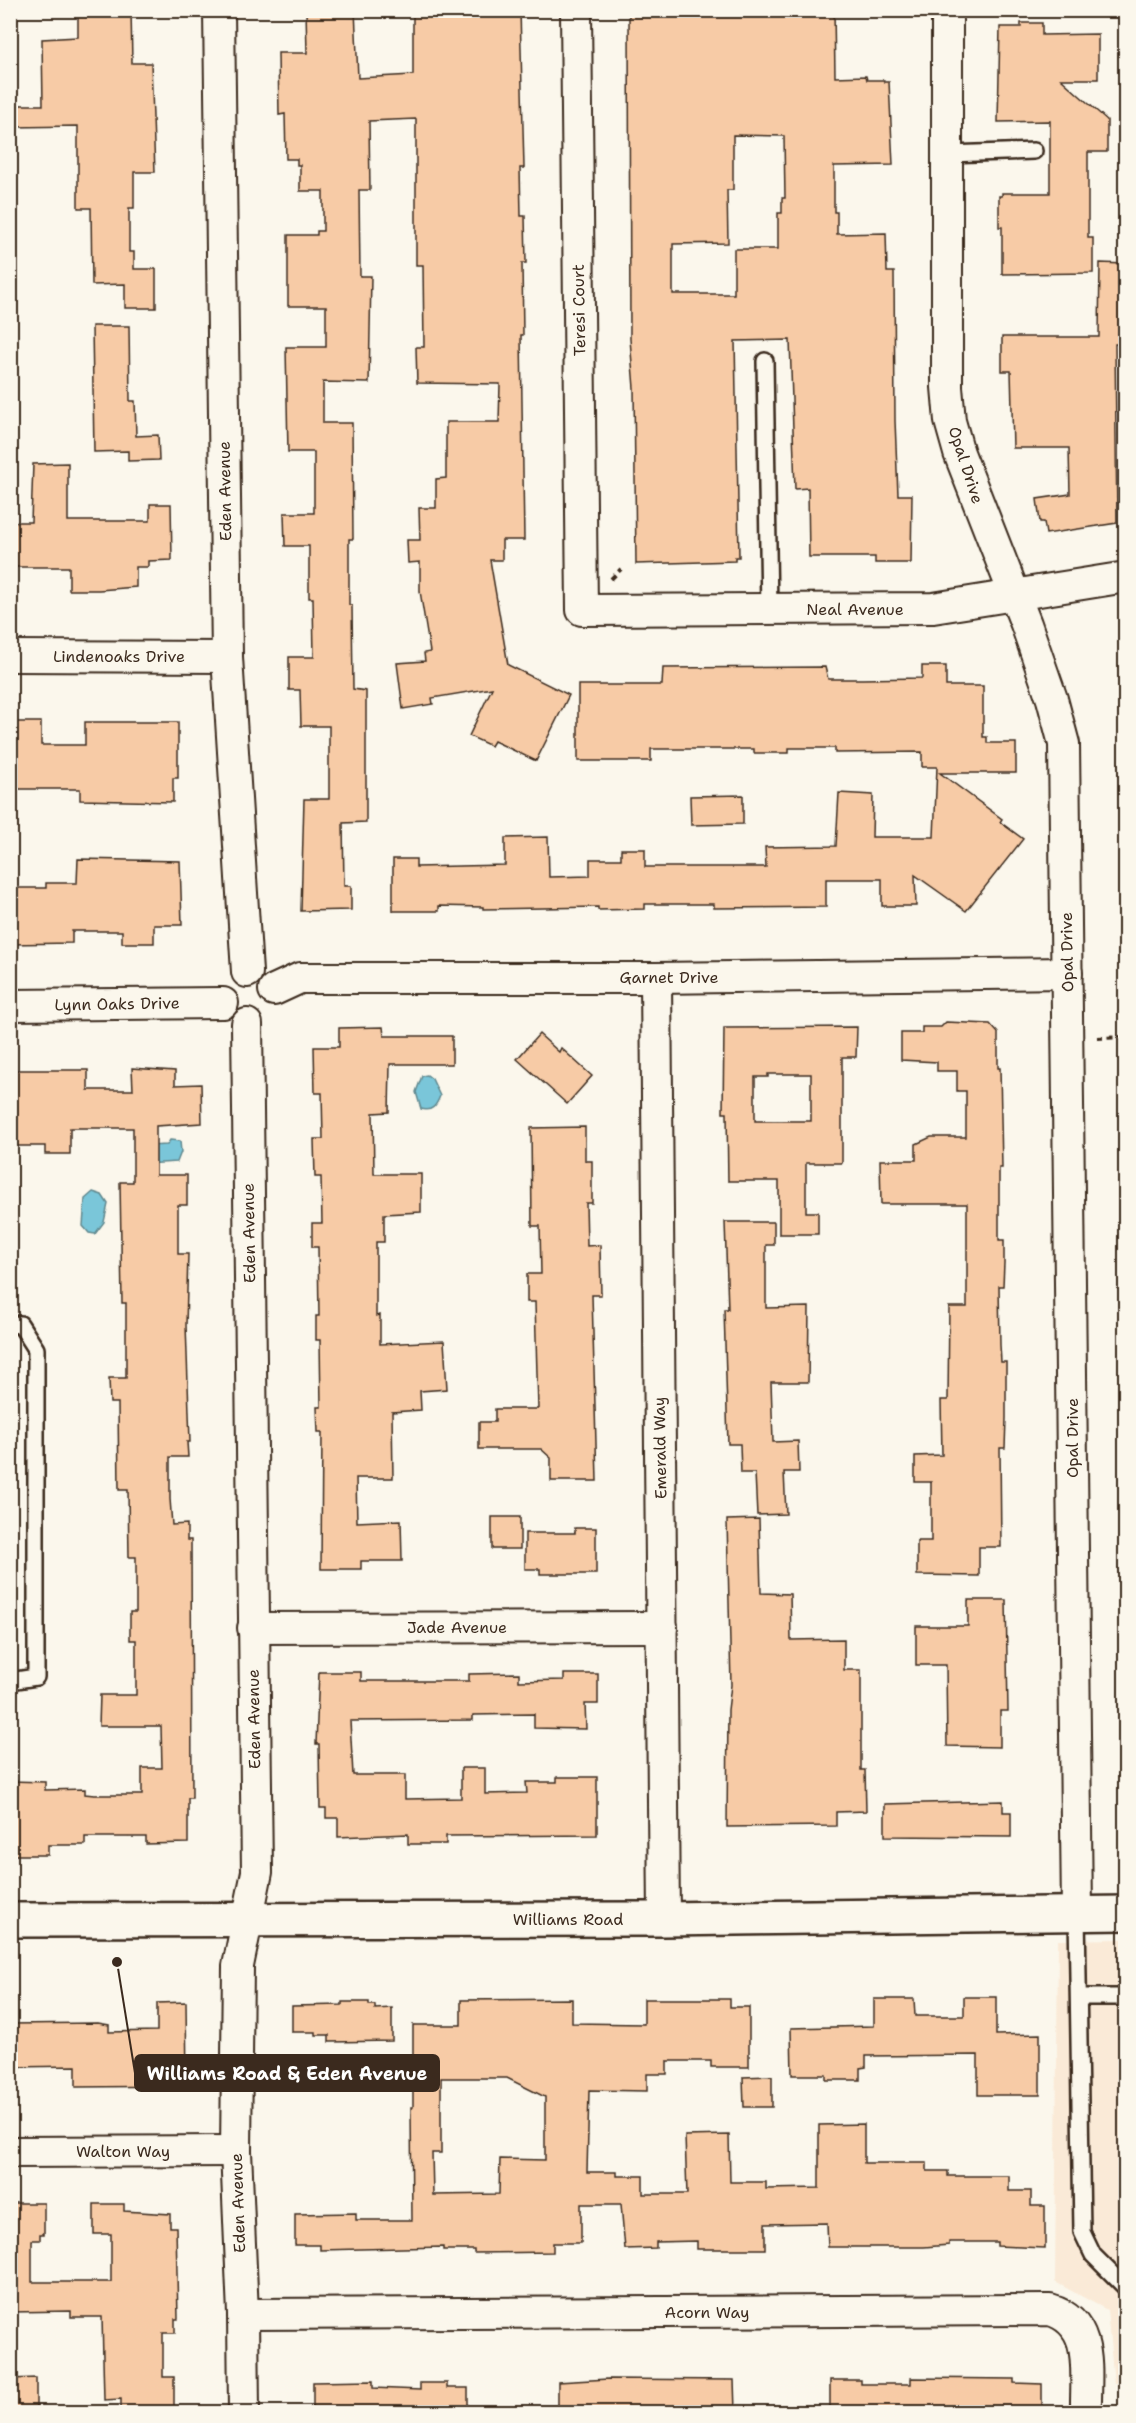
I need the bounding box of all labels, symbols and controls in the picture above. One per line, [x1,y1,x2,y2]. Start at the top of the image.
street label: Teresi Court [568,264,590,356]
street label: Opal Drive [944,424,988,506]
street label: Eden Avenue [214,441,236,541]
street label: Neal Avenue [806,599,904,620]
street label: Lindenoaks Drive [53,646,185,667]
street label: Opal Drive [1056,912,1078,992]
street label: Garnet Drive [619,967,719,988]
street label: Lynn Oaks Drive [54,992,180,1016]
street label: Eden Avenue [238,1183,260,1283]
street label: Emerald Way [649,1397,671,1499]
street label: Opal Drive [1062,1398,1083,1478]
street label: Jade Avenue [407,1617,507,1638]
street label: Eden Avenue [243,1669,265,1769]
street label: Williams Road [513,1909,623,1930]
callout: Williams Road & Eden Avenue [135,2055,439,2091]
text: Williams Road & Eden Avenue [147,2062,427,2086]
street label: Walton Way [76,2141,170,2162]
street label: Eden Avenue [226,2153,250,2253]
street label: Acorn Way [665,2302,749,2323]

